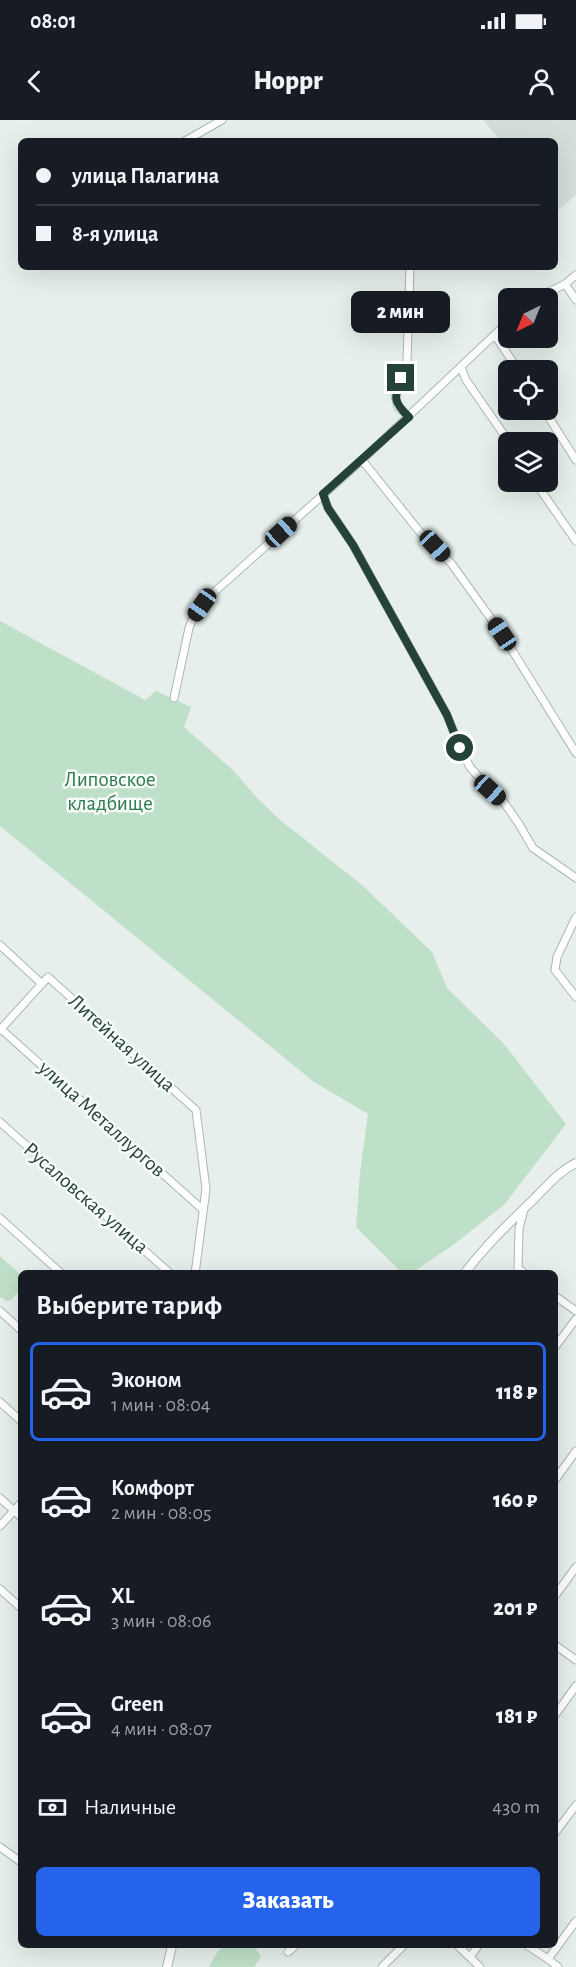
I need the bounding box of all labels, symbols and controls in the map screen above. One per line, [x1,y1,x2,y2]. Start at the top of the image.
text: 08:01 [30,10,77,32]
icon: back [18,65,51,98]
icon: person [525,65,558,98]
text: Hoppr [253,67,323,94]
text: улица Палагина [72,165,219,187]
text: 8-я улица [72,223,159,245]
north arrow [498,288,558,348]
map controls [498,288,558,492]
callout: 2 мин [352,291,450,333]
text: 2 мин [377,302,424,322]
button: locate [498,360,558,420]
route end [387,364,414,391]
button: layers [498,432,558,492]
car [262,513,300,551]
car [416,527,454,565]
car [184,585,220,625]
car [484,614,520,654]
route start [446,734,473,761]
park label: Липовское кладбище [64,769,156,814]
car [471,771,509,809]
street label: Литейная улица [65,990,179,1096]
street label: улица Металлургов [34,1056,169,1181]
street label: Русаловская улица [20,1138,153,1258]
text: Выберите тариф [36,1292,222,1319]
icon: car [39,1365,93,1419]
text: Эконом [111,1369,182,1391]
text: 118 ₽ [496,1381,537,1403]
text: 1 мин · 08:04 [111,1395,210,1415]
icon: car [39,1473,93,1527]
text: Комфорт [111,1477,194,1499]
text: 160 ₽ [493,1489,537,1511]
text: 2 мин · 08:05 [111,1503,211,1523]
icon: car [39,1581,93,1635]
text: XL [111,1585,134,1607]
text: 201 ₽ [493,1597,537,1619]
text: 3 мин · 08:06 [111,1611,212,1631]
icon: car [39,1689,93,1743]
text: Green [111,1693,164,1715]
text: 181 ₽ [496,1705,537,1727]
text: 4 мин · 08:07 [111,1719,212,1739]
icon: cash [36,1791,69,1824]
text: Наличные [84,1796,176,1818]
text: 430 m [492,1797,540,1817]
button: Заказать [36,1867,540,1936]

